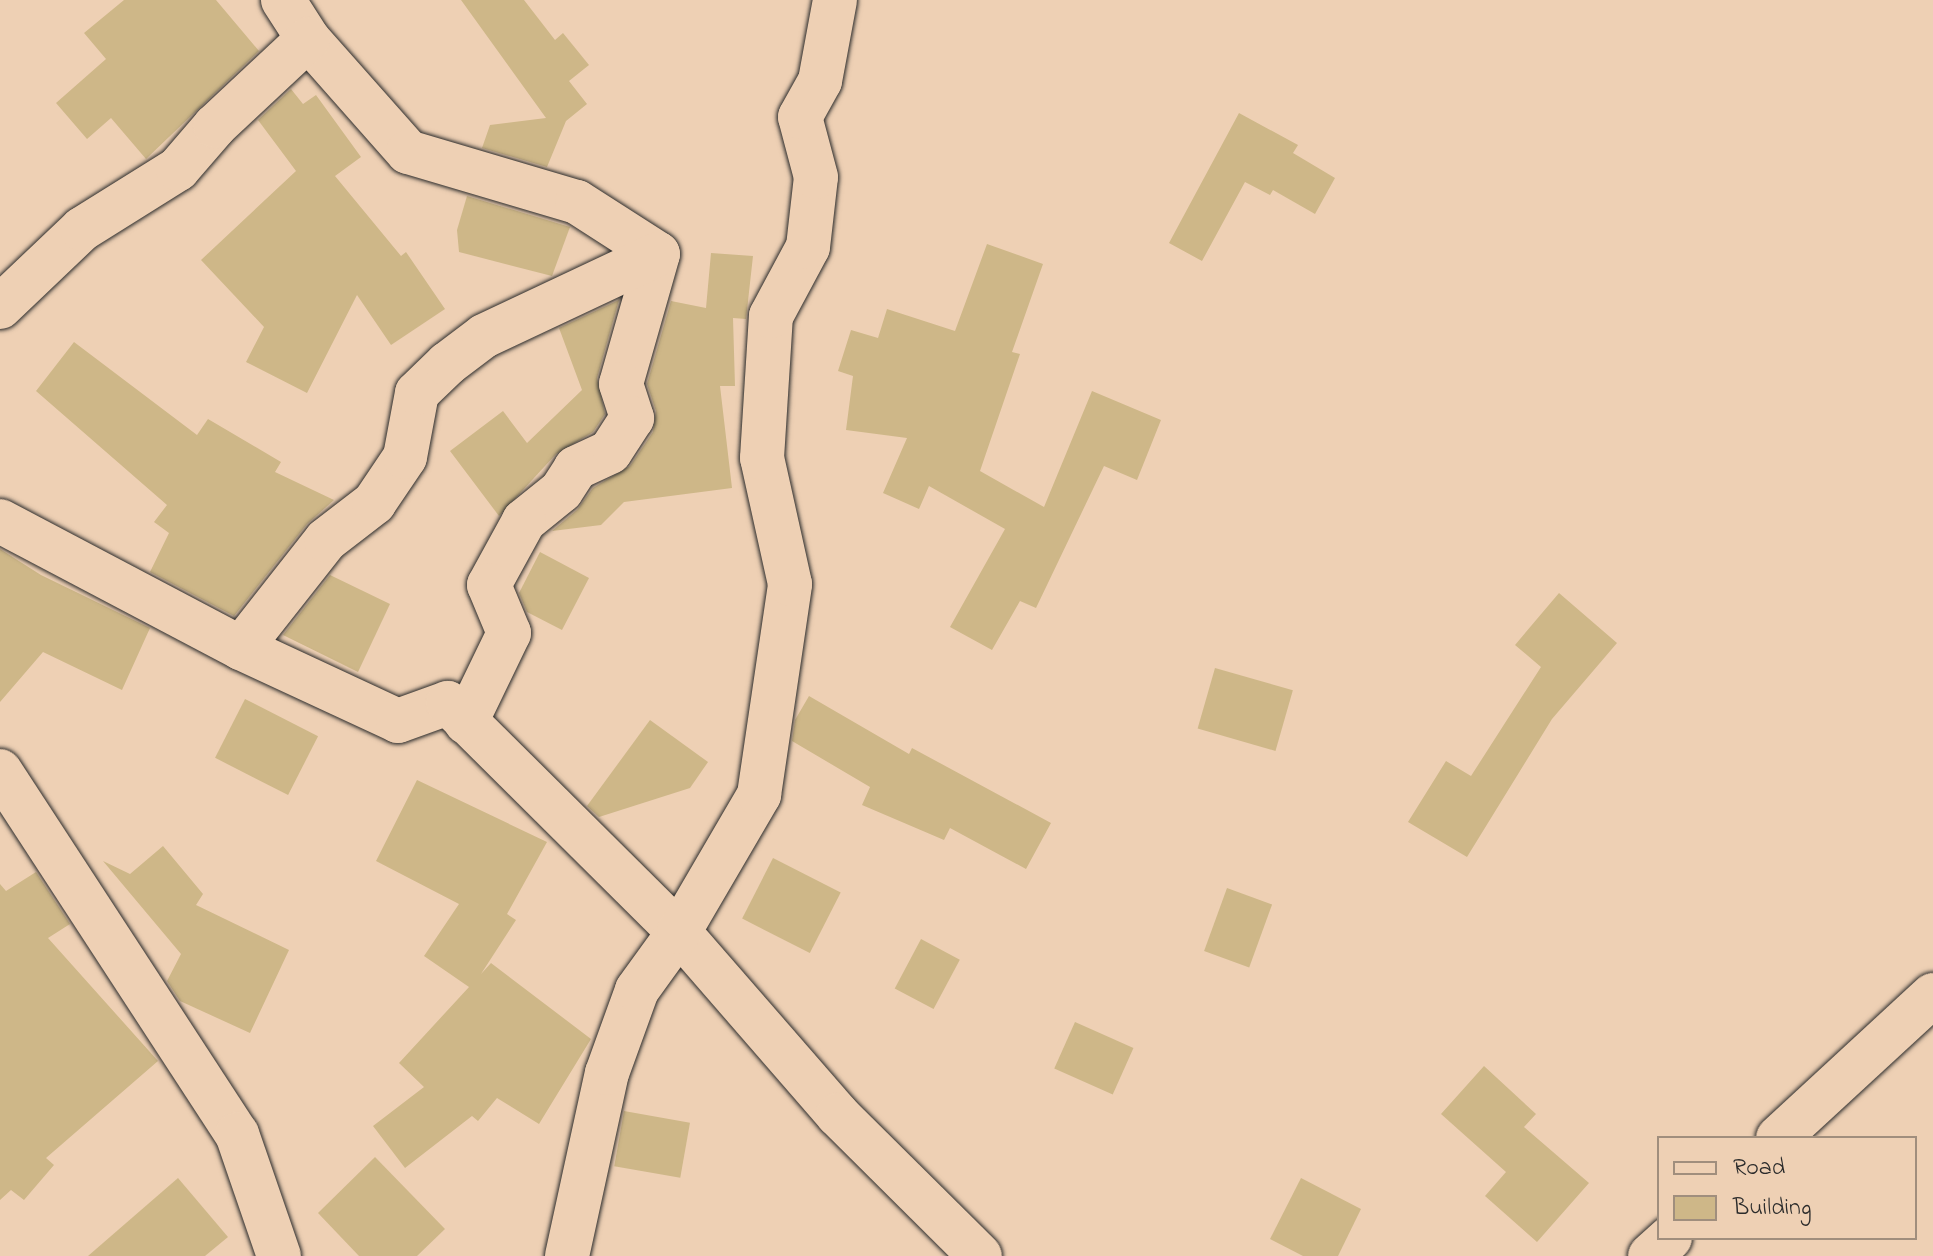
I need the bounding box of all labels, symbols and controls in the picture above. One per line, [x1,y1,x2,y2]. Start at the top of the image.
legend [1657,1136,1917,1240]
text: Road [1733,1151,1785,1186]
text: Building [1733,1191,1812,1226]

